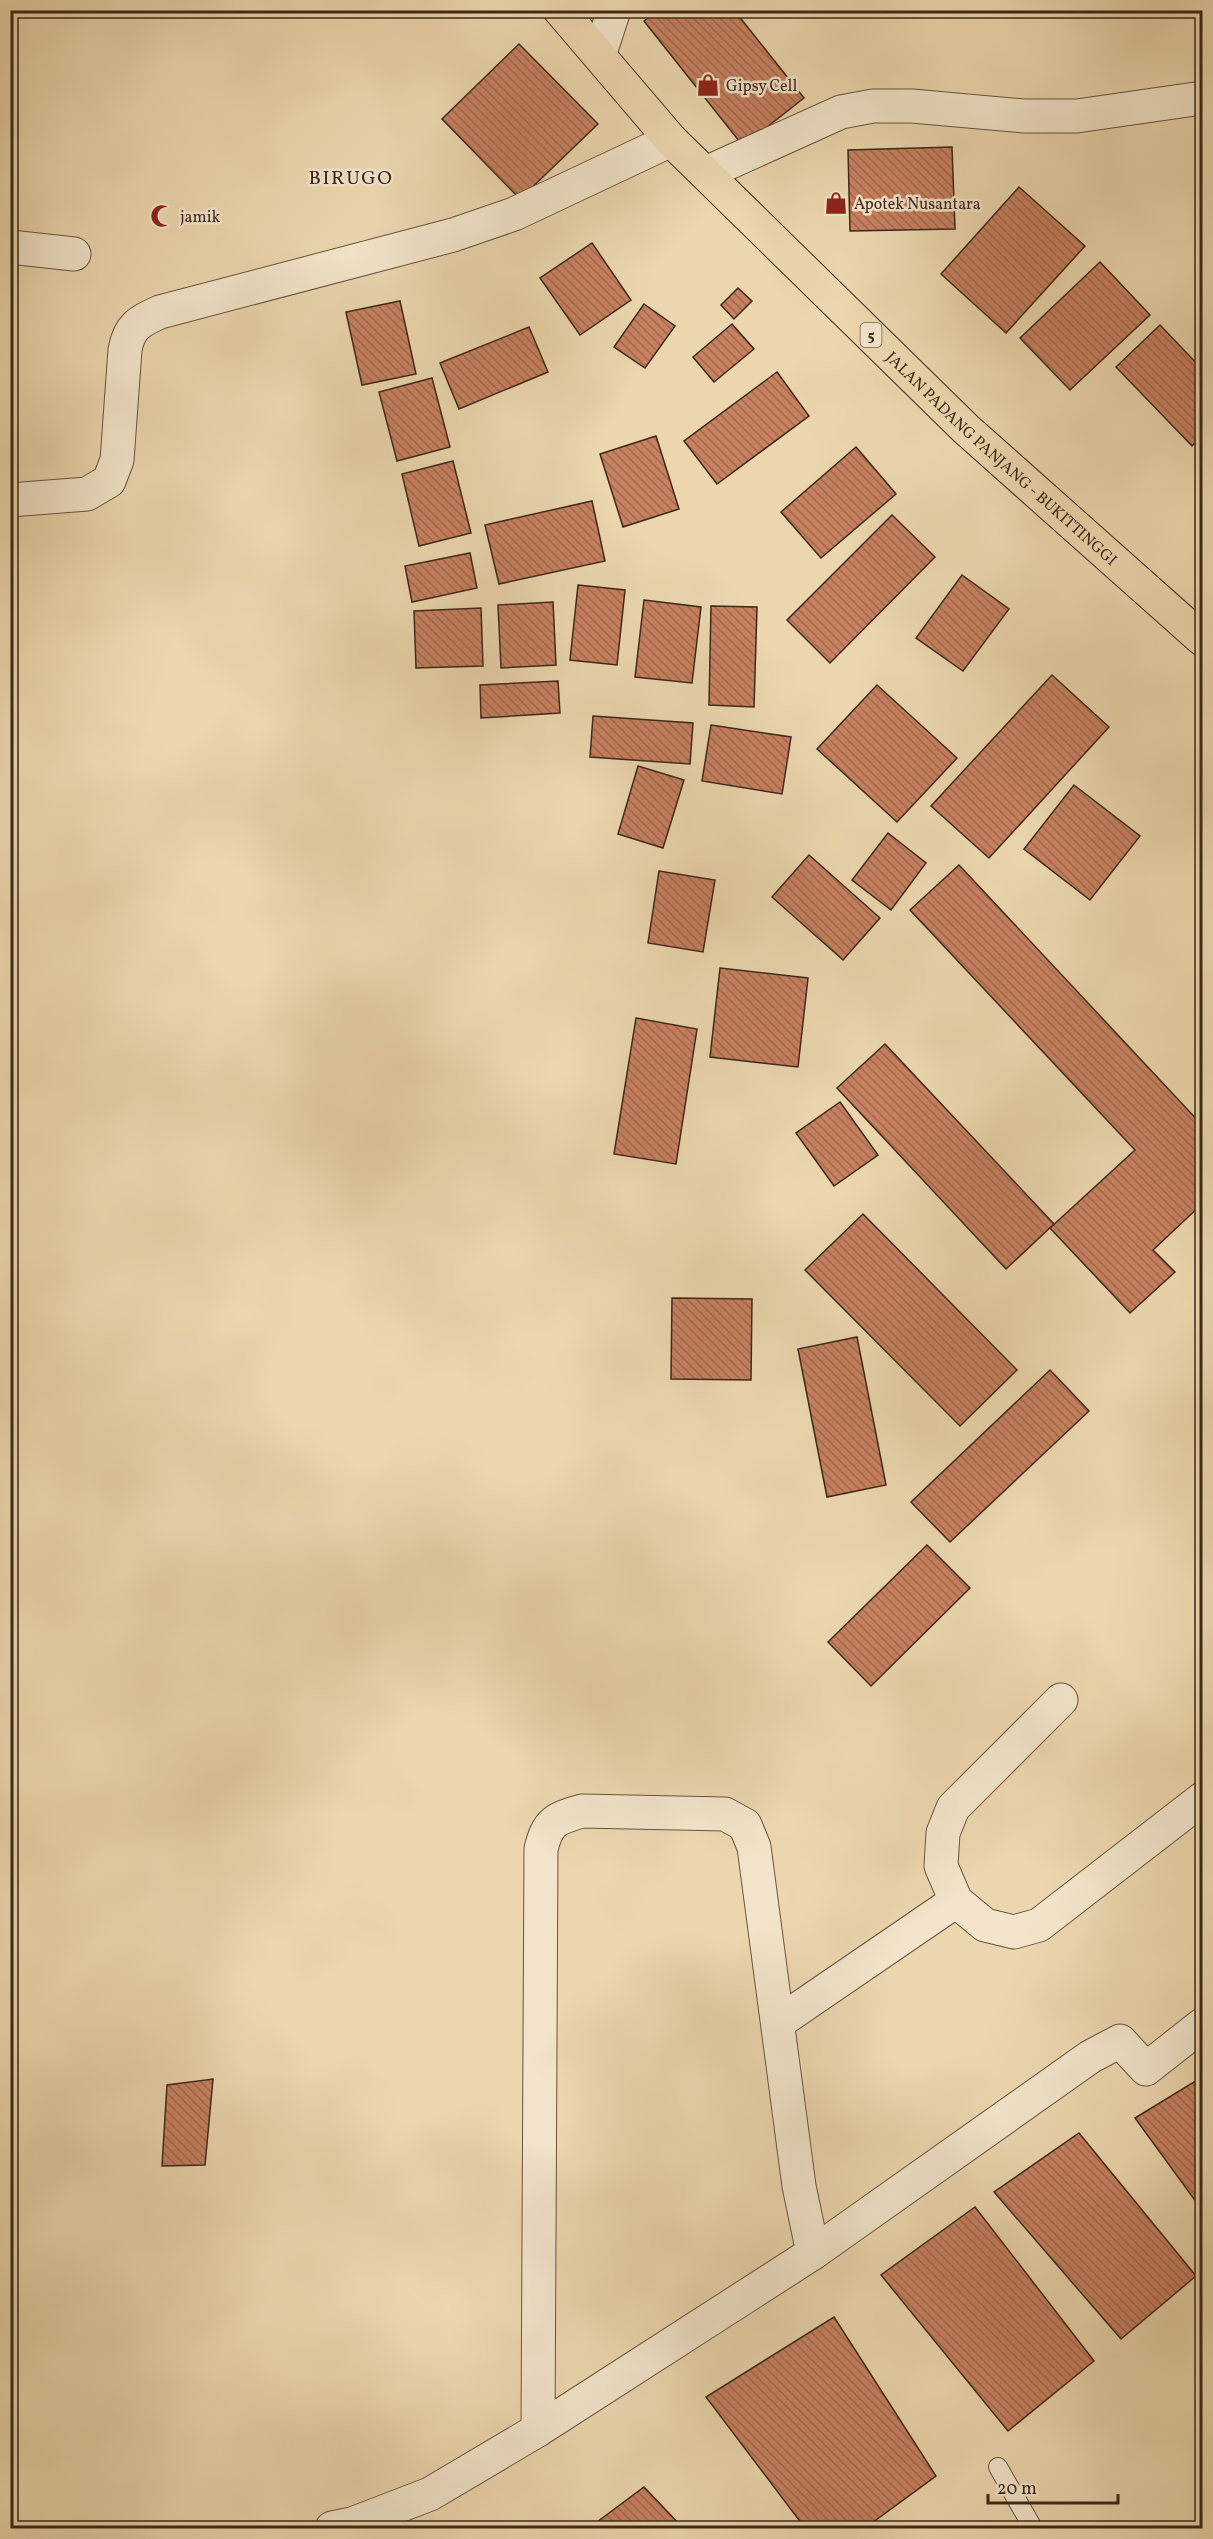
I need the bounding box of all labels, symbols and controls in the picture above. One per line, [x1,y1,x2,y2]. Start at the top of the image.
shop icon: Gipsy Cell [695,72,721,98]
place label: Gipsy Cell [726,76,797,98]
district label: BIRUGO [309,165,393,193]
shop icon: Apotek Nusantara [823,190,849,216]
place label: Apotek Nusantara [854,194,981,216]
mosque icon: jamik [149,203,175,229]
place label: jamik [180,207,220,229]
road number: 5 [860,323,882,347]
street label: JALAN PADANG PANJANG - BUKITTINGGI [880,347,1121,571]
scale bar [988,2467,1118,2505]
text: 20 m [997,2477,1037,2502]

